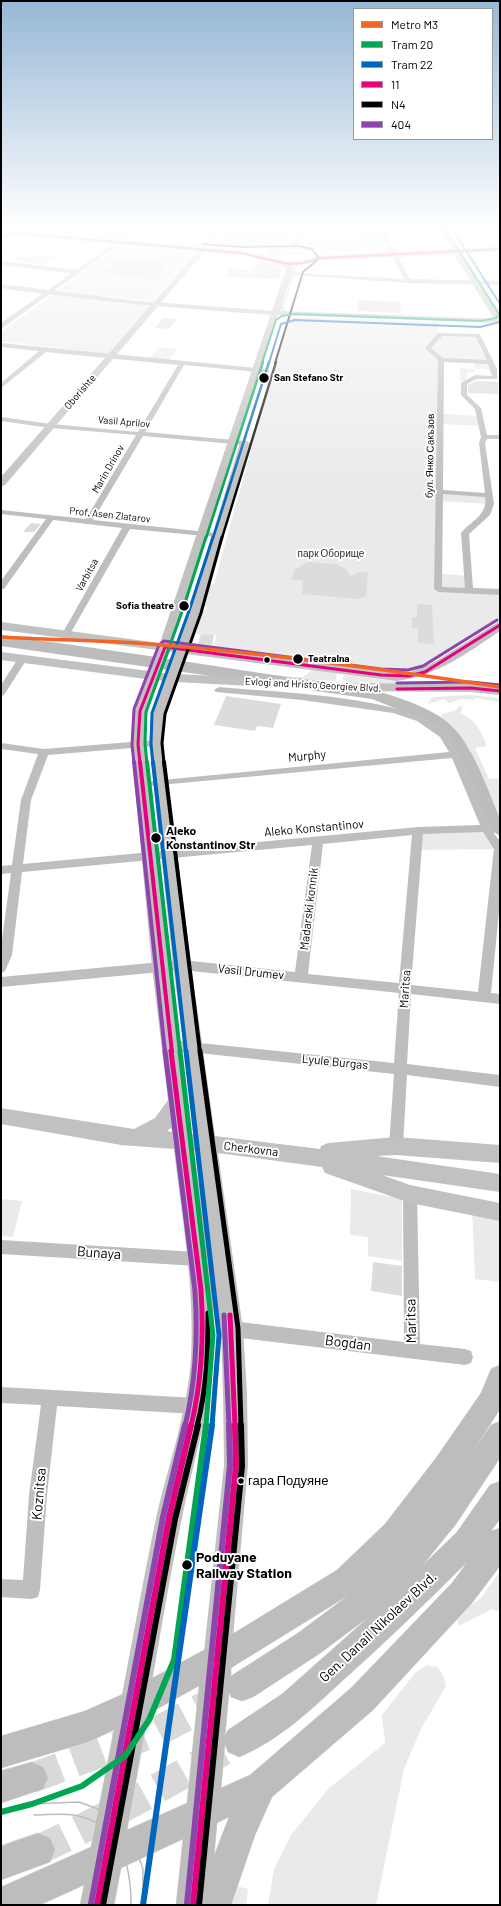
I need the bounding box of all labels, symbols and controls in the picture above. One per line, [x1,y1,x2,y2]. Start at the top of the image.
legend [353,8,493,140]
text: Metro M3 [391,17,438,31]
text: Tram 20 [391,37,433,51]
text: Tram 22 [391,57,433,71]
text: 11 [391,77,399,91]
text: N4 [391,97,406,111]
text: 404 [391,117,411,131]
marker: San Stefano Str [257,371,271,385]
street label: Oborishte [62,372,98,412]
place label: San Stefano Str [274,372,343,384]
street label: Vasil Aprilov [97,414,151,430]
street label: бул. Янко Сакъзов [423,414,437,498]
street label: Marin Drinov [89,443,127,495]
street label: Prof. Asen Zlatarov [69,505,151,525]
park label: парк Оборище [298,548,364,560]
street label: Varbitsa [73,556,101,594]
marker: Sofia theatre [177,599,191,613]
place label: Sofia theatre [116,600,174,612]
marker: Teatralna [291,652,305,666]
place label: Teatralna [308,653,350,665]
unlabelled marker [262,655,272,665]
street label: Evlogi and Hristo Georgiev Blvd. [245,675,381,695]
street label: Murphy [288,747,326,765]
street label: Aleko Konstantinov [264,816,364,840]
place label: Aleko Konstantinov Str [166,824,255,852]
marker: Aleko Konstantinov Str [149,831,163,845]
street label: Madarski konnik [297,867,321,951]
street label: Vasil Drumev [217,961,285,983]
street label: Maritsa [396,969,414,1009]
street label: Lyule Burgas [301,1051,369,1073]
street label: Cherkovna [223,1139,279,1159]
street label: Bunaya [76,1243,122,1263]
street label: Maritsa [402,1298,420,1344]
street label: Bogdan [324,1332,372,1354]
street label: Koznitsa [28,1467,50,1521]
place label: гара Подуяне [248,1473,328,1489]
marker: гара Подуяне [236,1476,246,1486]
place label: Poduyane Railway Station [196,1549,292,1582]
marker: Poduyane Railway Station [180,1558,194,1572]
street label: Gen. Danail Nikolaev Blvd. [316,1568,440,1686]

